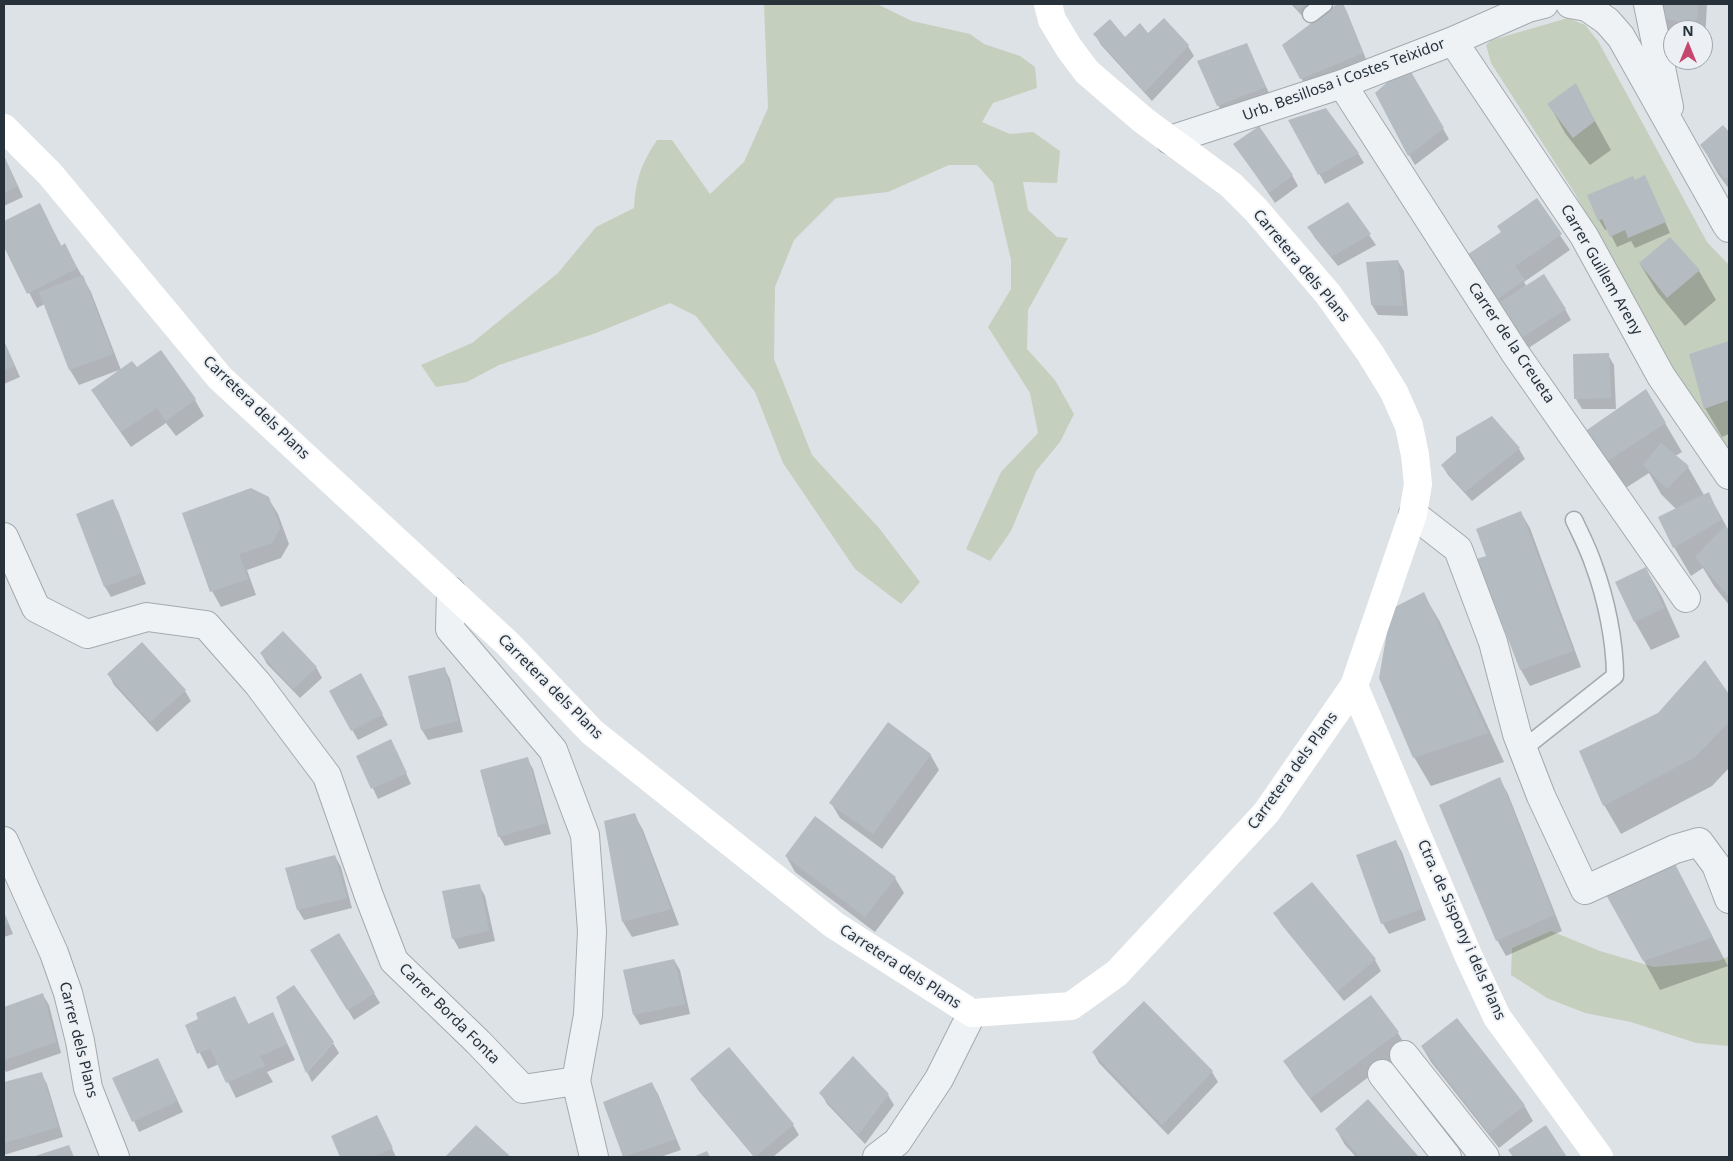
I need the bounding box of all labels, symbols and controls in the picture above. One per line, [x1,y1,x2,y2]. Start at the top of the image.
north arrow [1663,20,1713,70]
text: N [1682,21,1694,40]
street label: Urb. Besillosa i Costes Teixidor [1240,35,1448,125]
street label: Carrer Guillem Areny [1556,202,1646,338]
street label: Carretera dels Plans [1249,206,1353,326]
street label: Carrer de la Creueta [1464,279,1558,407]
street label: Carretera dels Plans [199,353,313,463]
street label: Carretera dels Plans [494,631,606,743]
street label: Carretera dels Plans [1244,709,1342,833]
street label: Ctra. de Sispony i dels Plans [1413,837,1509,1023]
street label: Carretera dels Plans [836,921,964,1013]
street label: Carrer Borda Fonta [395,960,503,1068]
street label: Carrer dels Plans [55,980,101,1100]

